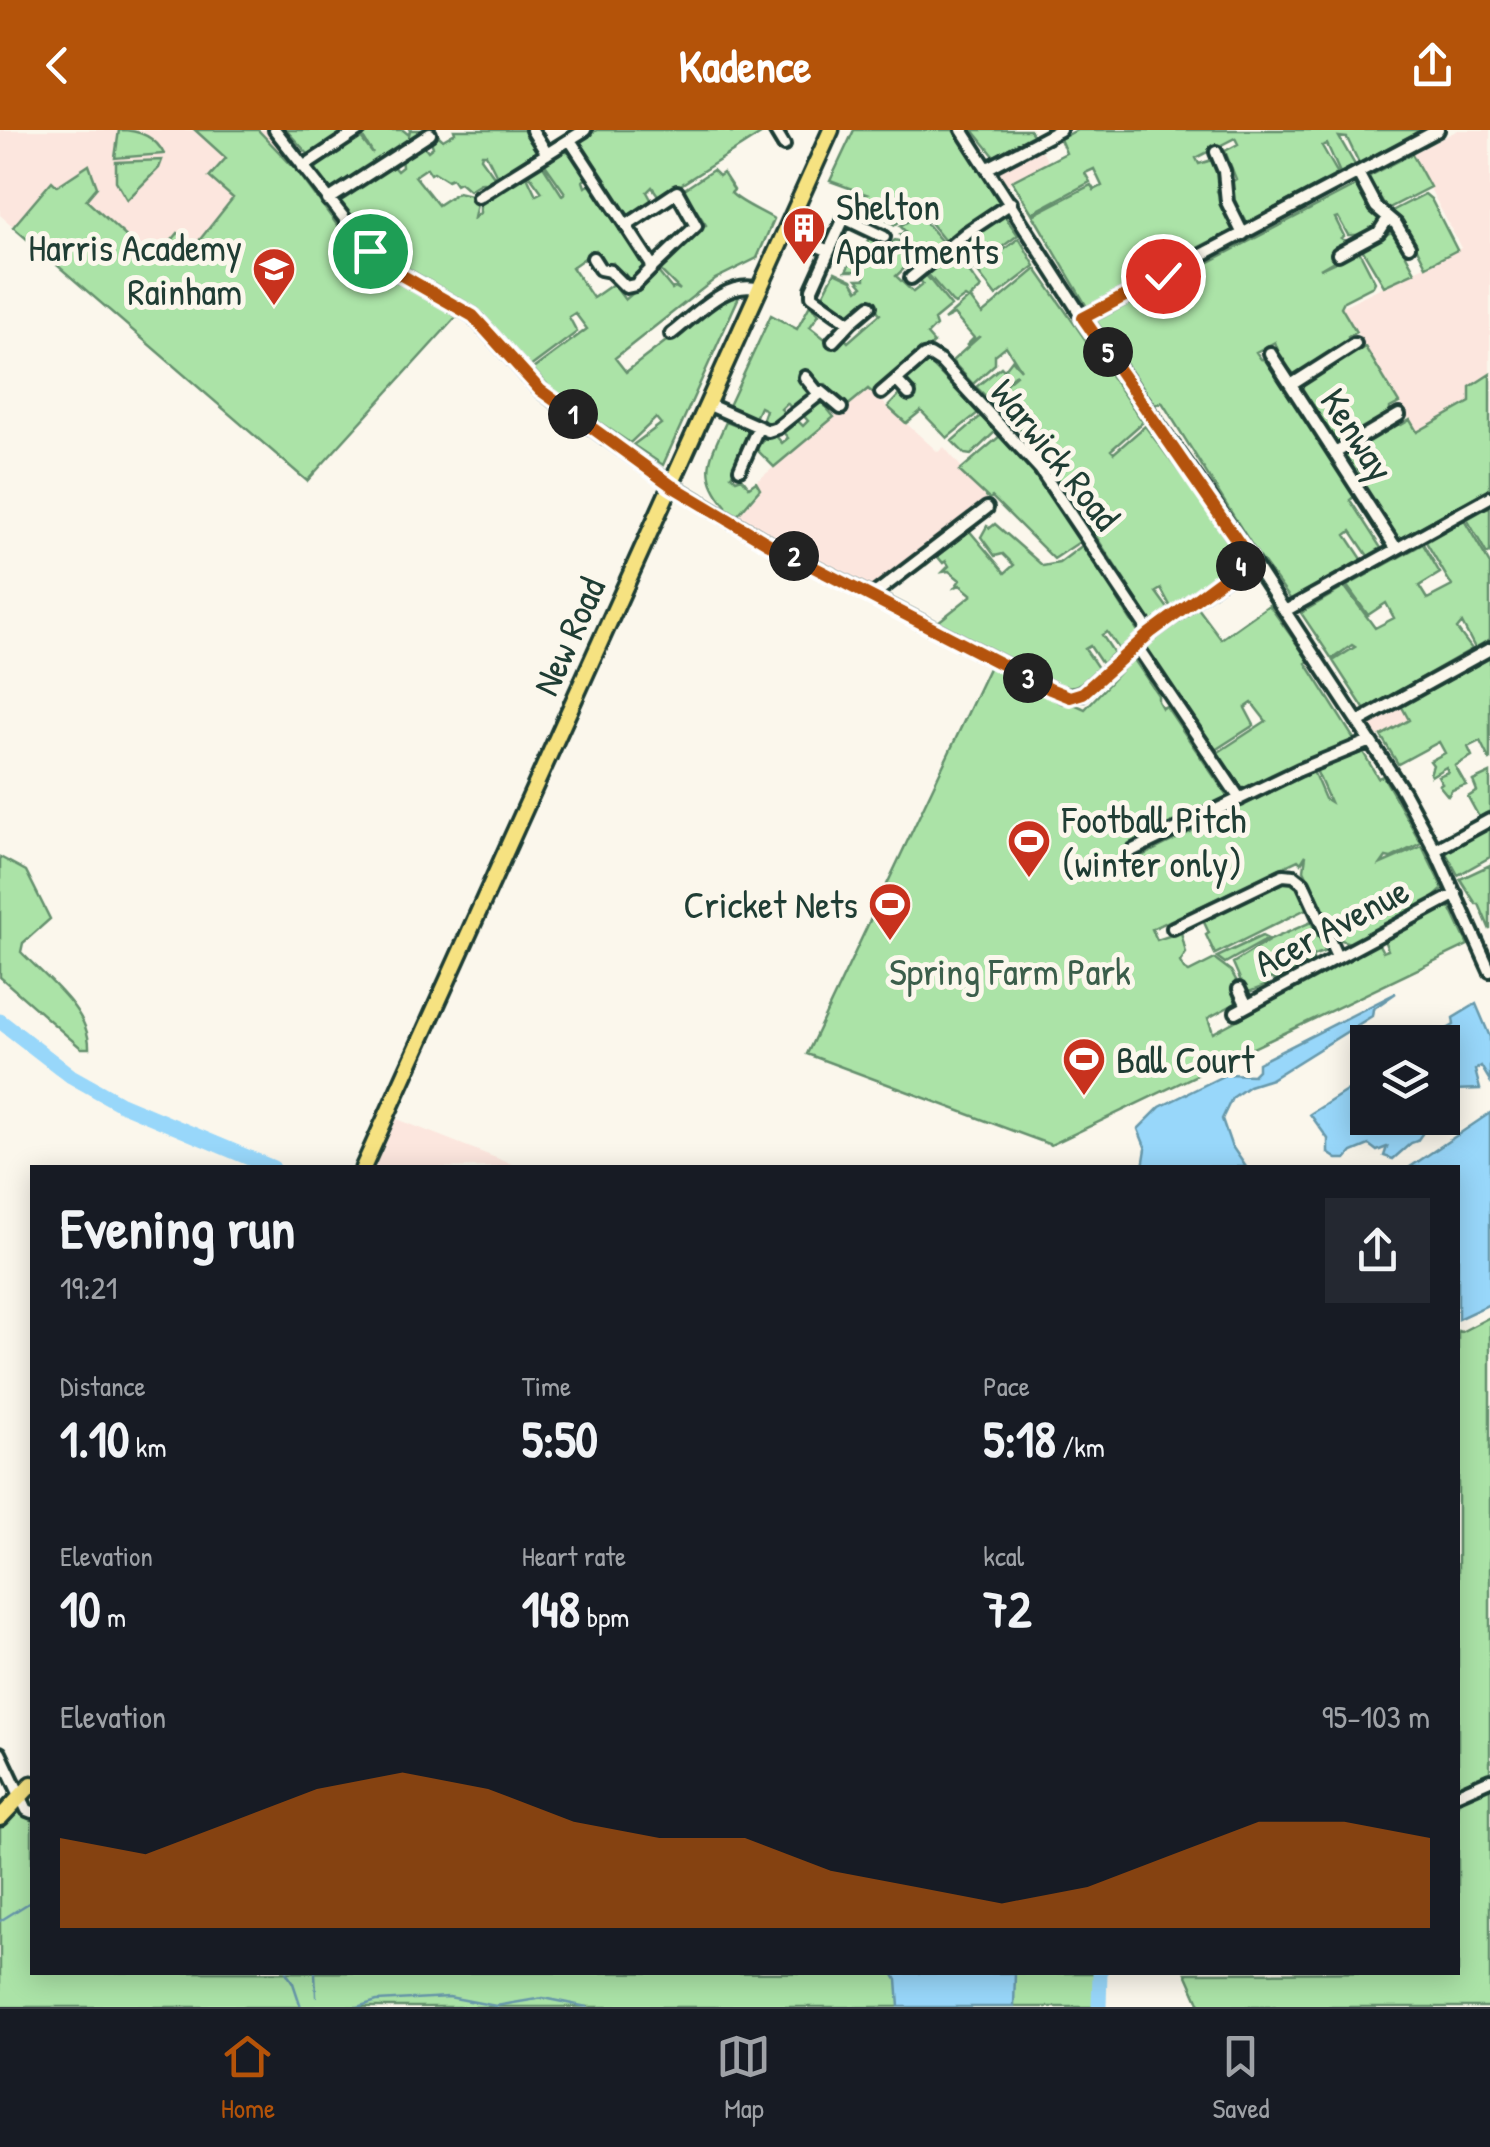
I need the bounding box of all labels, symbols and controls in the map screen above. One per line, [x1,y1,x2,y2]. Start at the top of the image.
text: Kadence [679,35,811,96]
icon: back [30,38,85,93]
icon: share [1405,38,1460,93]
place label: Shelton Apartments [836,180,999,276]
building icon: Shelton Apartments [781,205,827,266]
pin [328,209,413,294]
place label: Harris Academy Rainham [28,221,242,317]
icon: arrive [343,224,398,279]
pin [1121,234,1206,319]
school or university icon: Harris Academy Rainham [251,246,297,307]
icon: check [1136,249,1191,304]
pin: 5 [1083,327,1133,377]
text: 5 [1102,333,1114,371]
street label: Warwick Road [979,367,1133,541]
street label: Kenway [1309,378,1407,490]
pin: 1 [548,389,598,439]
text: 1 [568,395,578,433]
pin: 2 [769,531,819,581]
text: 2 [787,537,801,575]
pin: 4 [1216,541,1266,591]
text: 4 [1236,547,1246,585]
street label: New Road [519,569,617,703]
pin: 3 [1003,653,1053,703]
text: 3 [1022,659,1034,697]
place label: Football Pitch (winter only) [1061,793,1246,889]
sports icon: Football Pitch (winter only) [1006,818,1052,879]
street label: Acer Avenue [1245,864,1417,988]
place label: Cricket Nets [684,878,858,930]
sports icon: Cricket Nets [867,881,913,942]
park label: Spring Farm Park [889,945,1131,997]
map controls [1350,1025,1460,1135]
button: layers [1350,1025,1460,1135]
place label: Ball Court [1116,1033,1255,1085]
sports icon: Ball Court [1061,1036,1107,1097]
text: Evening run [60,1191,295,1265]
button: share [1325,1198,1430,1303]
text: 19:21 [60,1266,117,1309]
text: Distance [60,1367,146,1405]
text: Time [522,1367,571,1405]
text: Pace [983,1367,1030,1405]
text: 1.10 [60,1405,129,1473]
text: 5:50 [522,1405,598,1473]
text: 5:18 [983,1405,1056,1473]
text: km [129,1428,167,1466]
text: /km [1056,1428,1105,1466]
text: Elevation [60,1537,153,1575]
text: Heart rate [522,1537,626,1575]
text: kcal [983,1537,1024,1575]
text: 10 [60,1575,101,1643]
text: 148 [522,1575,580,1643]
text: 72 [983,1575,1031,1643]
text: m [101,1598,126,1636]
text: bpm [580,1598,629,1636]
text: Elevation [60,1695,166,1738]
text: 95–103 m [1322,1695,1430,1738]
tab: Home [220,2029,275,2127]
tab: Map [716,2029,771,2127]
tab: Saved [1212,2029,1270,2127]

